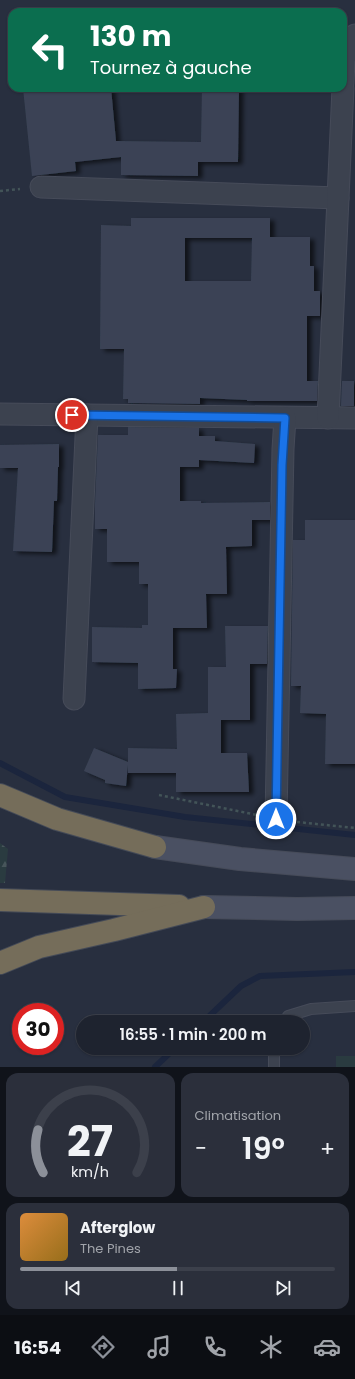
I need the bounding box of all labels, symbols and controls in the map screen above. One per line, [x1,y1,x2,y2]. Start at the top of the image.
text: 130 m [90,17,171,56]
icon: left [24,24,76,76]
text: Tournez à gauche [90,55,252,80]
pin [55,398,89,432]
icon: arrive [61,404,83,426]
position arrow [255,798,297,840]
speed limit sign: 30 [12,1003,64,1055]
text: 16:55 · 1 min · 200 m [120,1024,266,1045]
text: Climatisation [195,1106,281,1125]
text: 27 [67,1112,113,1171]
text: 19° [242,1127,285,1170]
text: − [195,1133,207,1164]
text: + [320,1133,335,1164]
text: km/h [71,1162,109,1182]
text: Afterglow [80,1217,155,1238]
text: The Pines [80,1239,141,1258]
icon: previous [62,1277,84,1299]
icon: pause [167,1277,189,1299]
icon: next [272,1277,294,1299]
icon: directions [89,1333,117,1361]
icon: music [145,1333,173,1361]
icon: phone [201,1333,229,1361]
icon: climate [257,1333,285,1361]
icon: car [313,1333,341,1361]
text: 16:54 [14,1335,61,1360]

